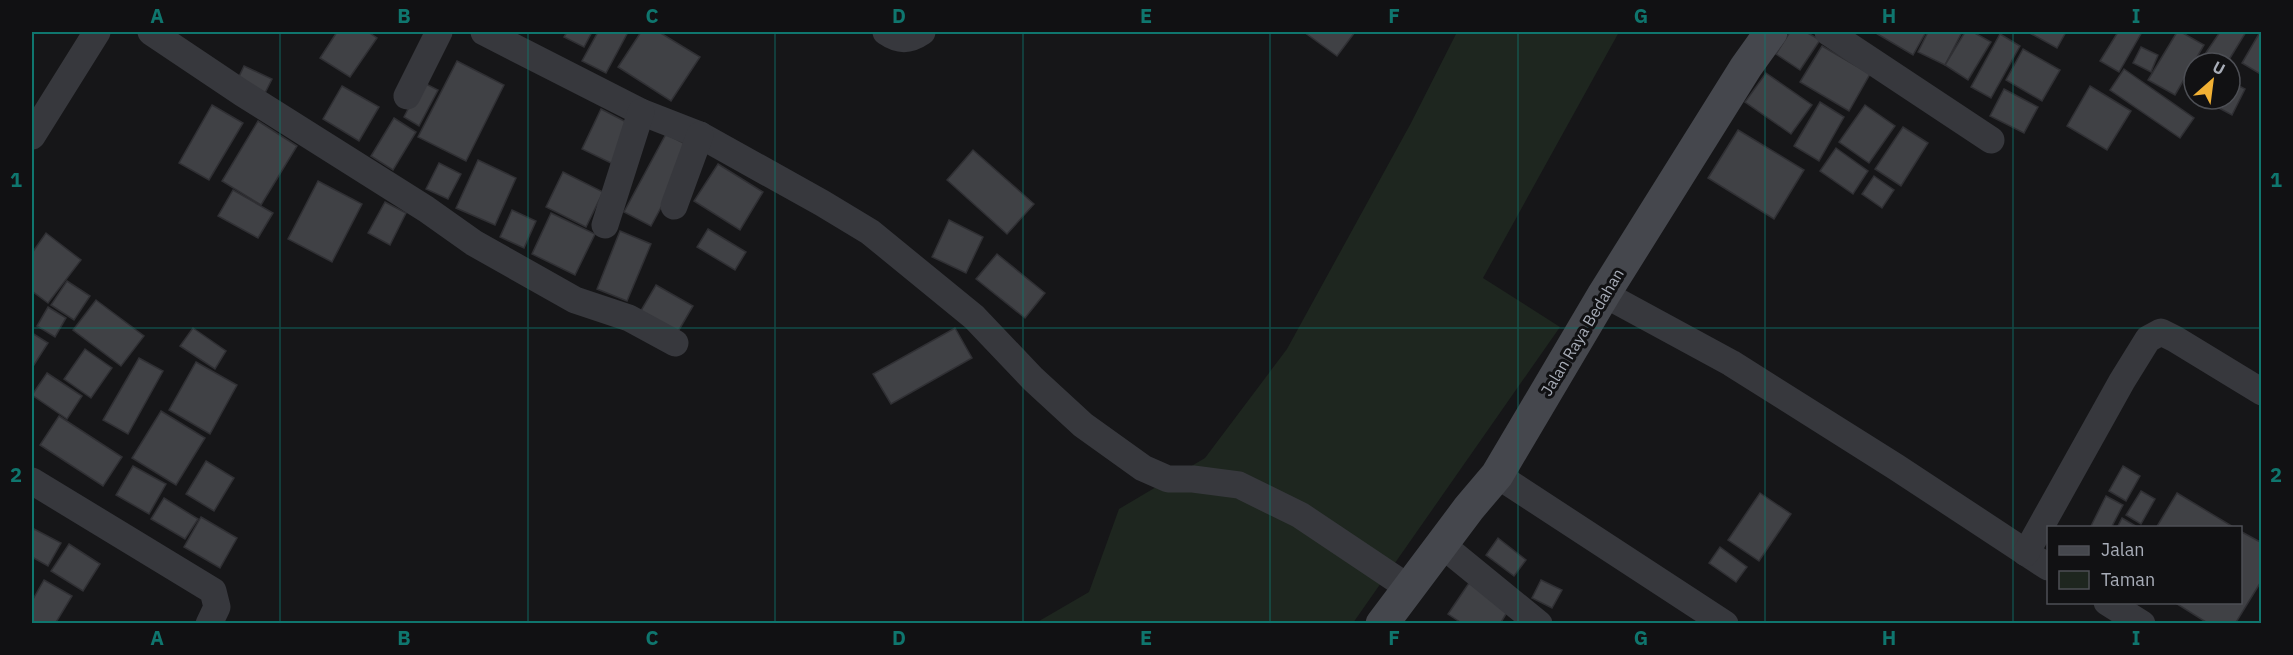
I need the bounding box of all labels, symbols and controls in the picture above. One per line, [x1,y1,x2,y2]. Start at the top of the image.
text: A [150,2,164,29]
text: B [397,2,411,29]
text: C [645,2,659,29]
text: D [892,2,906,29]
text: E [1140,2,1152,29]
text: F [1388,2,1400,29]
text: G [1634,2,1648,29]
text: H [1882,2,1896,29]
text: I [2132,2,2140,29]
north arrow [2182,51,2242,111]
text: U [2209,56,2229,79]
text: 1 [10,166,22,193]
text: 1 [2270,166,2282,193]
street label: Jalan Raya Bedahan [1536,265,1628,399]
text: 2 [10,461,22,488]
text: 2 [2270,461,2282,488]
legend [2047,526,2242,604]
text: Jalan [2101,538,2145,561]
text: Taman [2101,568,2155,591]
text: A [150,624,164,651]
text: B [397,624,411,651]
text: C [645,624,659,651]
text: D [892,624,906,651]
text: E [1140,624,1152,651]
text: F [1388,624,1400,651]
text: G [1634,624,1648,651]
text: H [1882,624,1896,651]
text: I [2132,624,2140,651]

